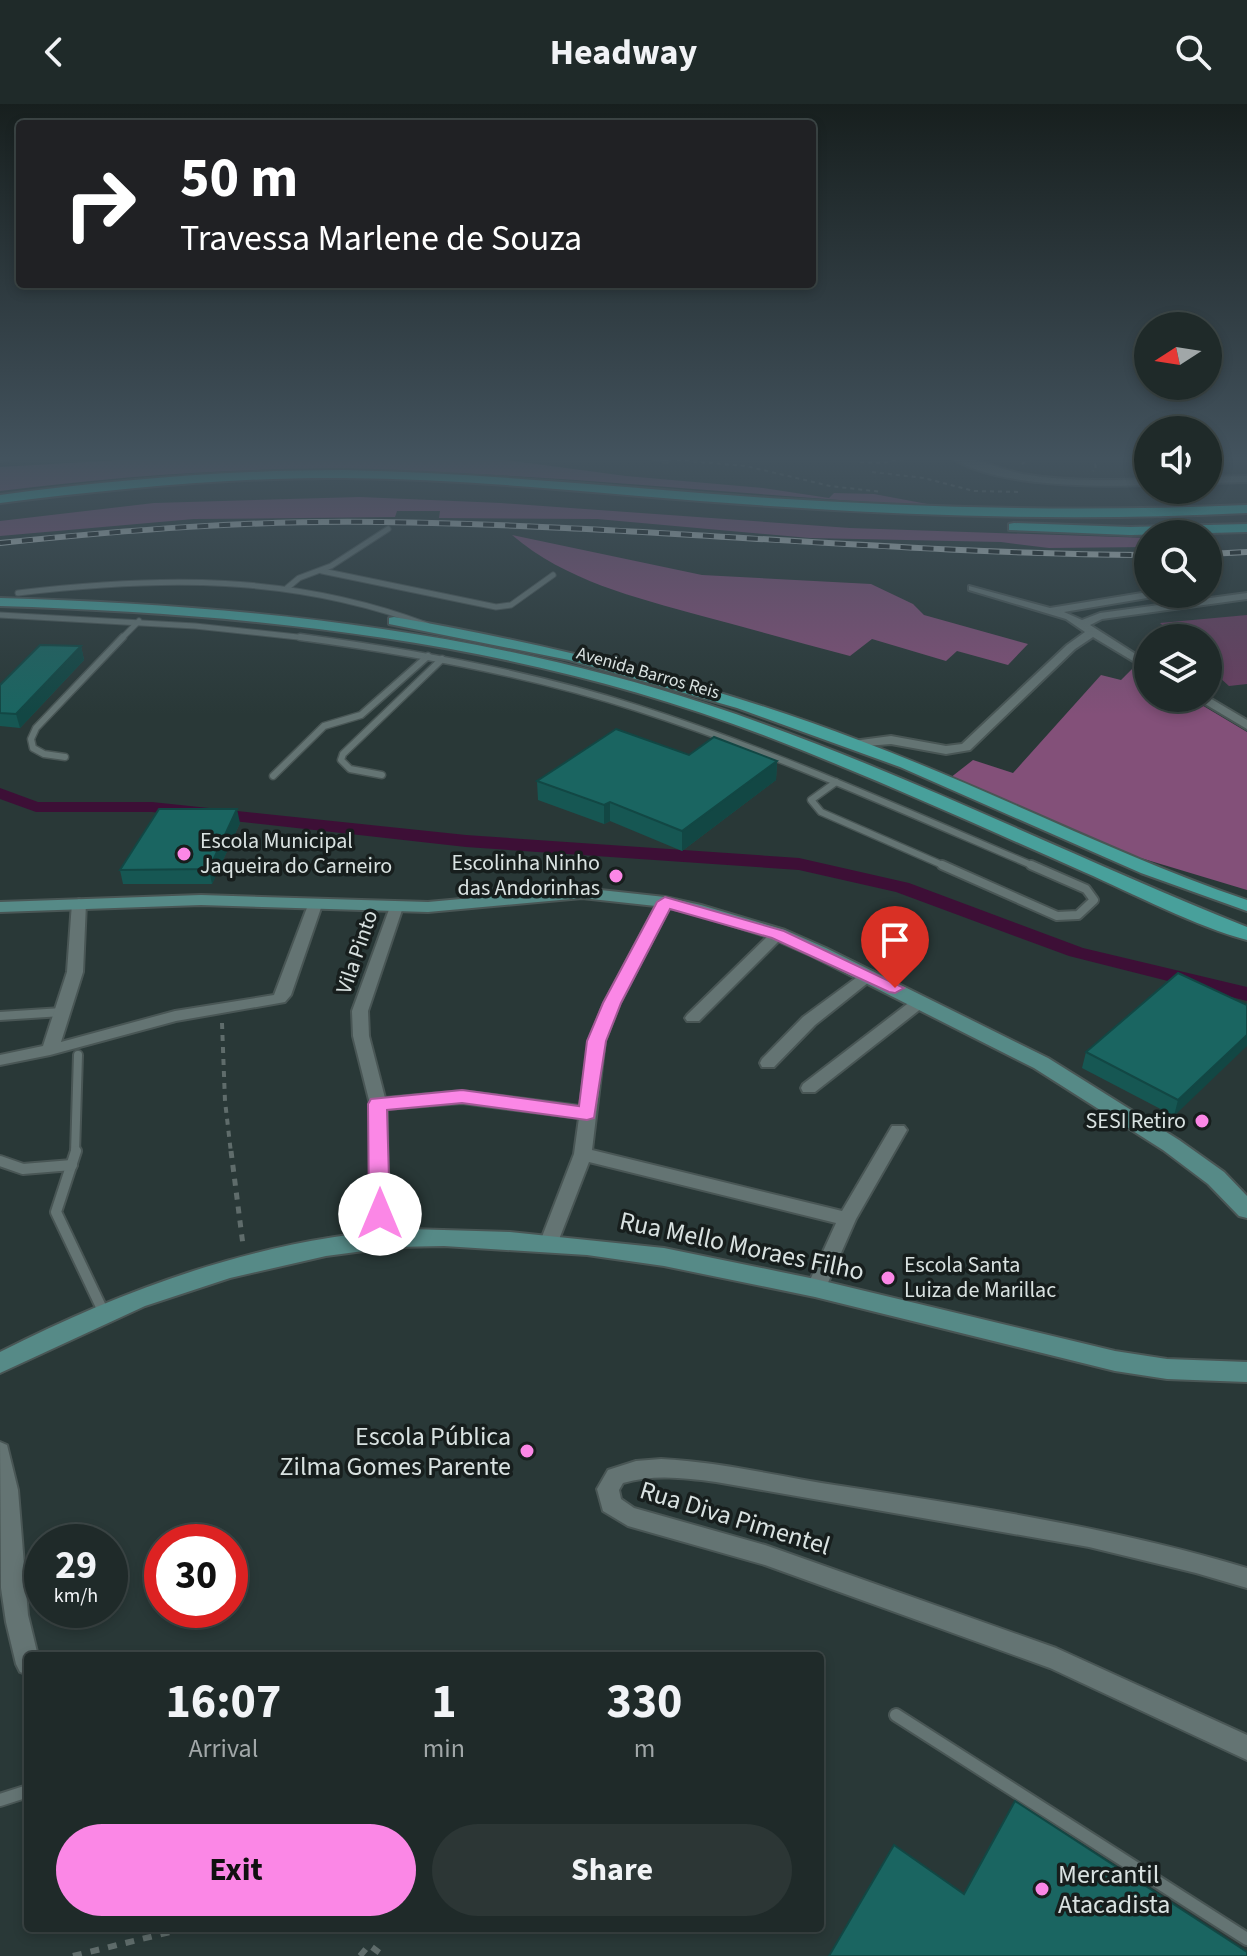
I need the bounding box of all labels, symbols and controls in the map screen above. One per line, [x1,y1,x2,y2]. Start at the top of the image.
text: Headway [550,27,697,78]
icon: back [32,30,76,74]
icon: search [1171,30,1215,74]
text: 50 m [180,139,298,218]
icon: right [48,152,152,256]
text: Travessa Marlene de Souza [180,213,582,264]
north arrow [1134,312,1222,400]
map controls [1134,312,1222,712]
button: sound [1134,416,1222,504]
button: search [1134,520,1222,608]
button: layers [1134,624,1222,712]
street label: Avenida Barros Reis [574,641,722,705]
place label: Escola Municipal Jaqueira do Carneiro [200,825,392,882]
marker: Escola Municipal Jaqueira do Carneiro [175,845,193,863]
place label: Escolinha Ninho das Andorinhas [452,847,600,904]
marker: Escolinha Ninho das Andorinhas [607,867,625,885]
street label: Vila Pinto [328,906,386,998]
pin [861,906,929,988]
icon: arrive [873,918,917,962]
place label: SESI Retiro [1086,1105,1186,1137]
marker: SESI Retiro [1193,1112,1211,1130]
position arrow [338,1172,422,1256]
street label: Rua Mello Moraes Filho [616,1202,868,1290]
place label: Escola Santa Luiza de Marillac [904,1249,1056,1306]
marker: Escola Santa Luiza de Marillac [879,1269,897,1287]
place label: Escola Pública Zilma Gomes Parente [280,1418,511,1485]
marker: Escola Pública Zilma Gomes Parente [518,1442,536,1460]
street label: Rua Diva Pimentel [635,1471,835,1565]
speed limit sign: 30 [144,1524,248,1628]
text: 29 [55,1537,97,1594]
text: km/h [54,1582,98,1610]
text: 16:07 [165,1668,281,1736]
text: 1 [431,1668,457,1736]
text: 330 [606,1668,682,1736]
text: Arrival [188,1730,258,1767]
text: min [423,1730,465,1767]
text: m [634,1730,655,1767]
button: Exit [56,1824,416,1916]
button: Share [432,1824,792,1916]
place label: Mercantil Atacadista [1058,1856,1170,1923]
marker: Mercantil Atacadista [1033,1880,1051,1898]

